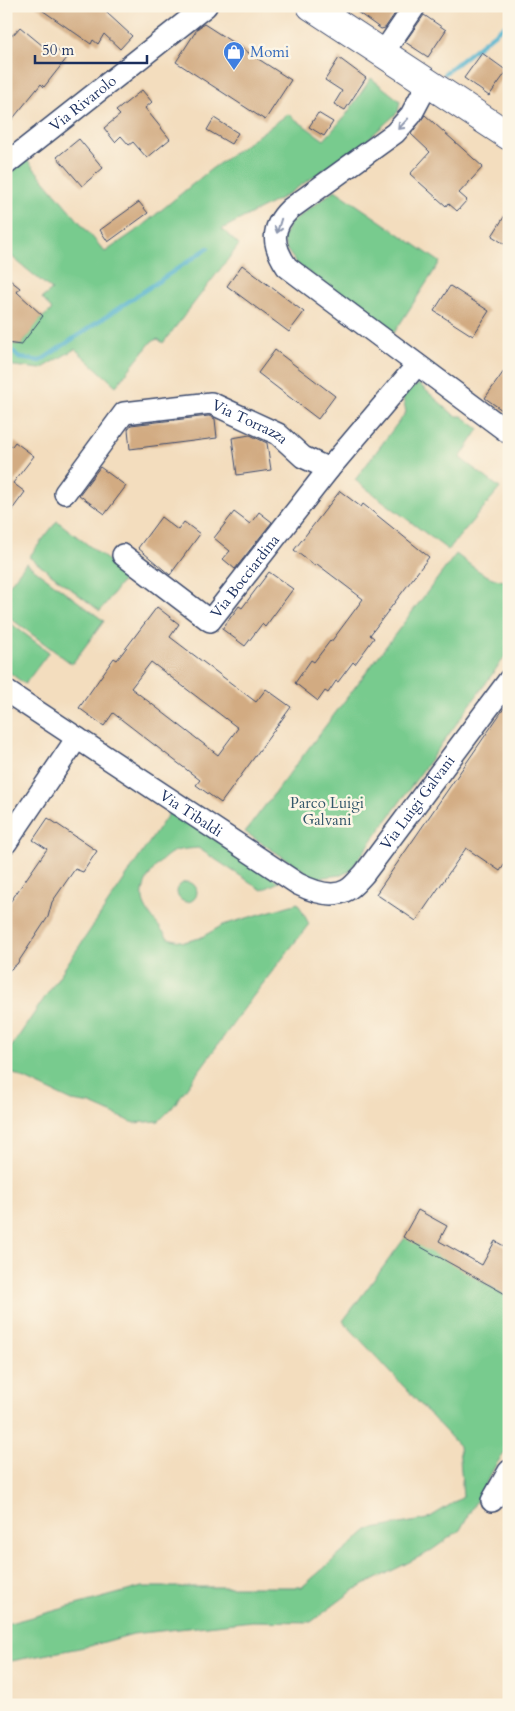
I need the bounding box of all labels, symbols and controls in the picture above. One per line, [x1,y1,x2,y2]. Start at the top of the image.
scale bar [35,32,148,64]
text: 50 m [42,40,74,60]
shop icon: Momi [222,40,246,71]
place label: Momi [250,42,289,62]
street label: Via Rivarolo [45,71,120,136]
one-way arrow [397,118,409,131]
one-way arrow [273,218,283,234]
street label: Via Torrazza [209,395,293,449]
street label: Via Bocciardina [206,530,284,622]
street label: Via Luigi Galvani [376,751,459,854]
street label: Via Tibaldi [156,785,227,841]
park label: Parco Luigi Galvani [290,793,364,830]

